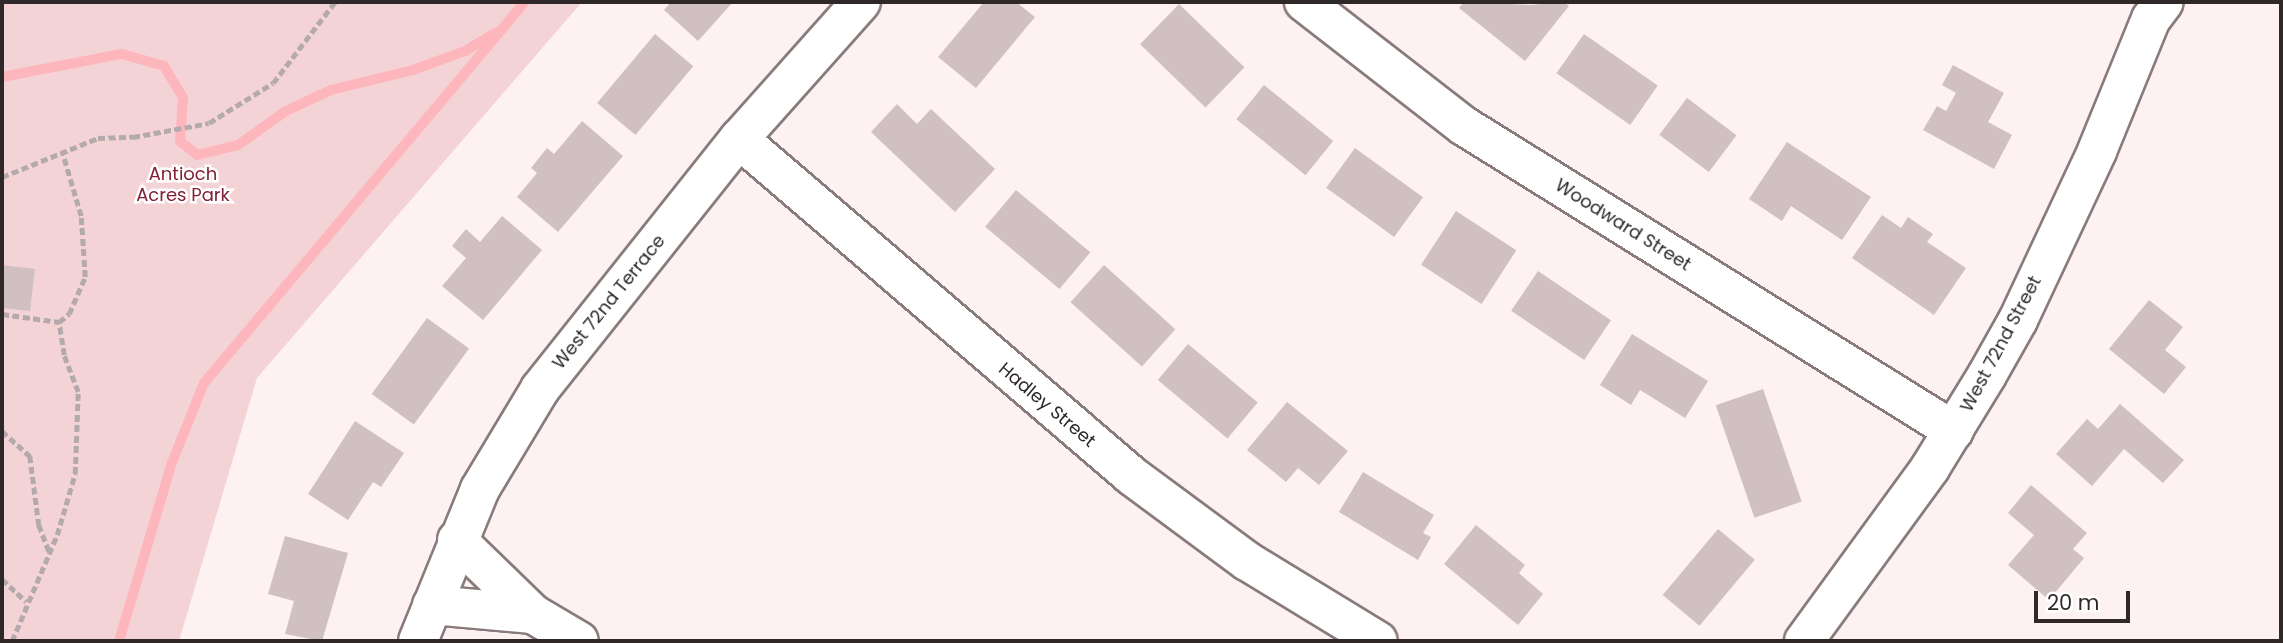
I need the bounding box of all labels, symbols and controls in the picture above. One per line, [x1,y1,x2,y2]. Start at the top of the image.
park label: Antioch Acres Park [136,164,230,206]
street label: Woodward Street [1551,174,1695,276]
street label: West 72nd Terrace [548,230,670,374]
street label: West 72nd Street [1956,272,2046,416]
street label: Hadley Street [994,358,1100,452]
scale bar [2038,576,2134,620]
text: 20 m [2047,588,2100,617]

